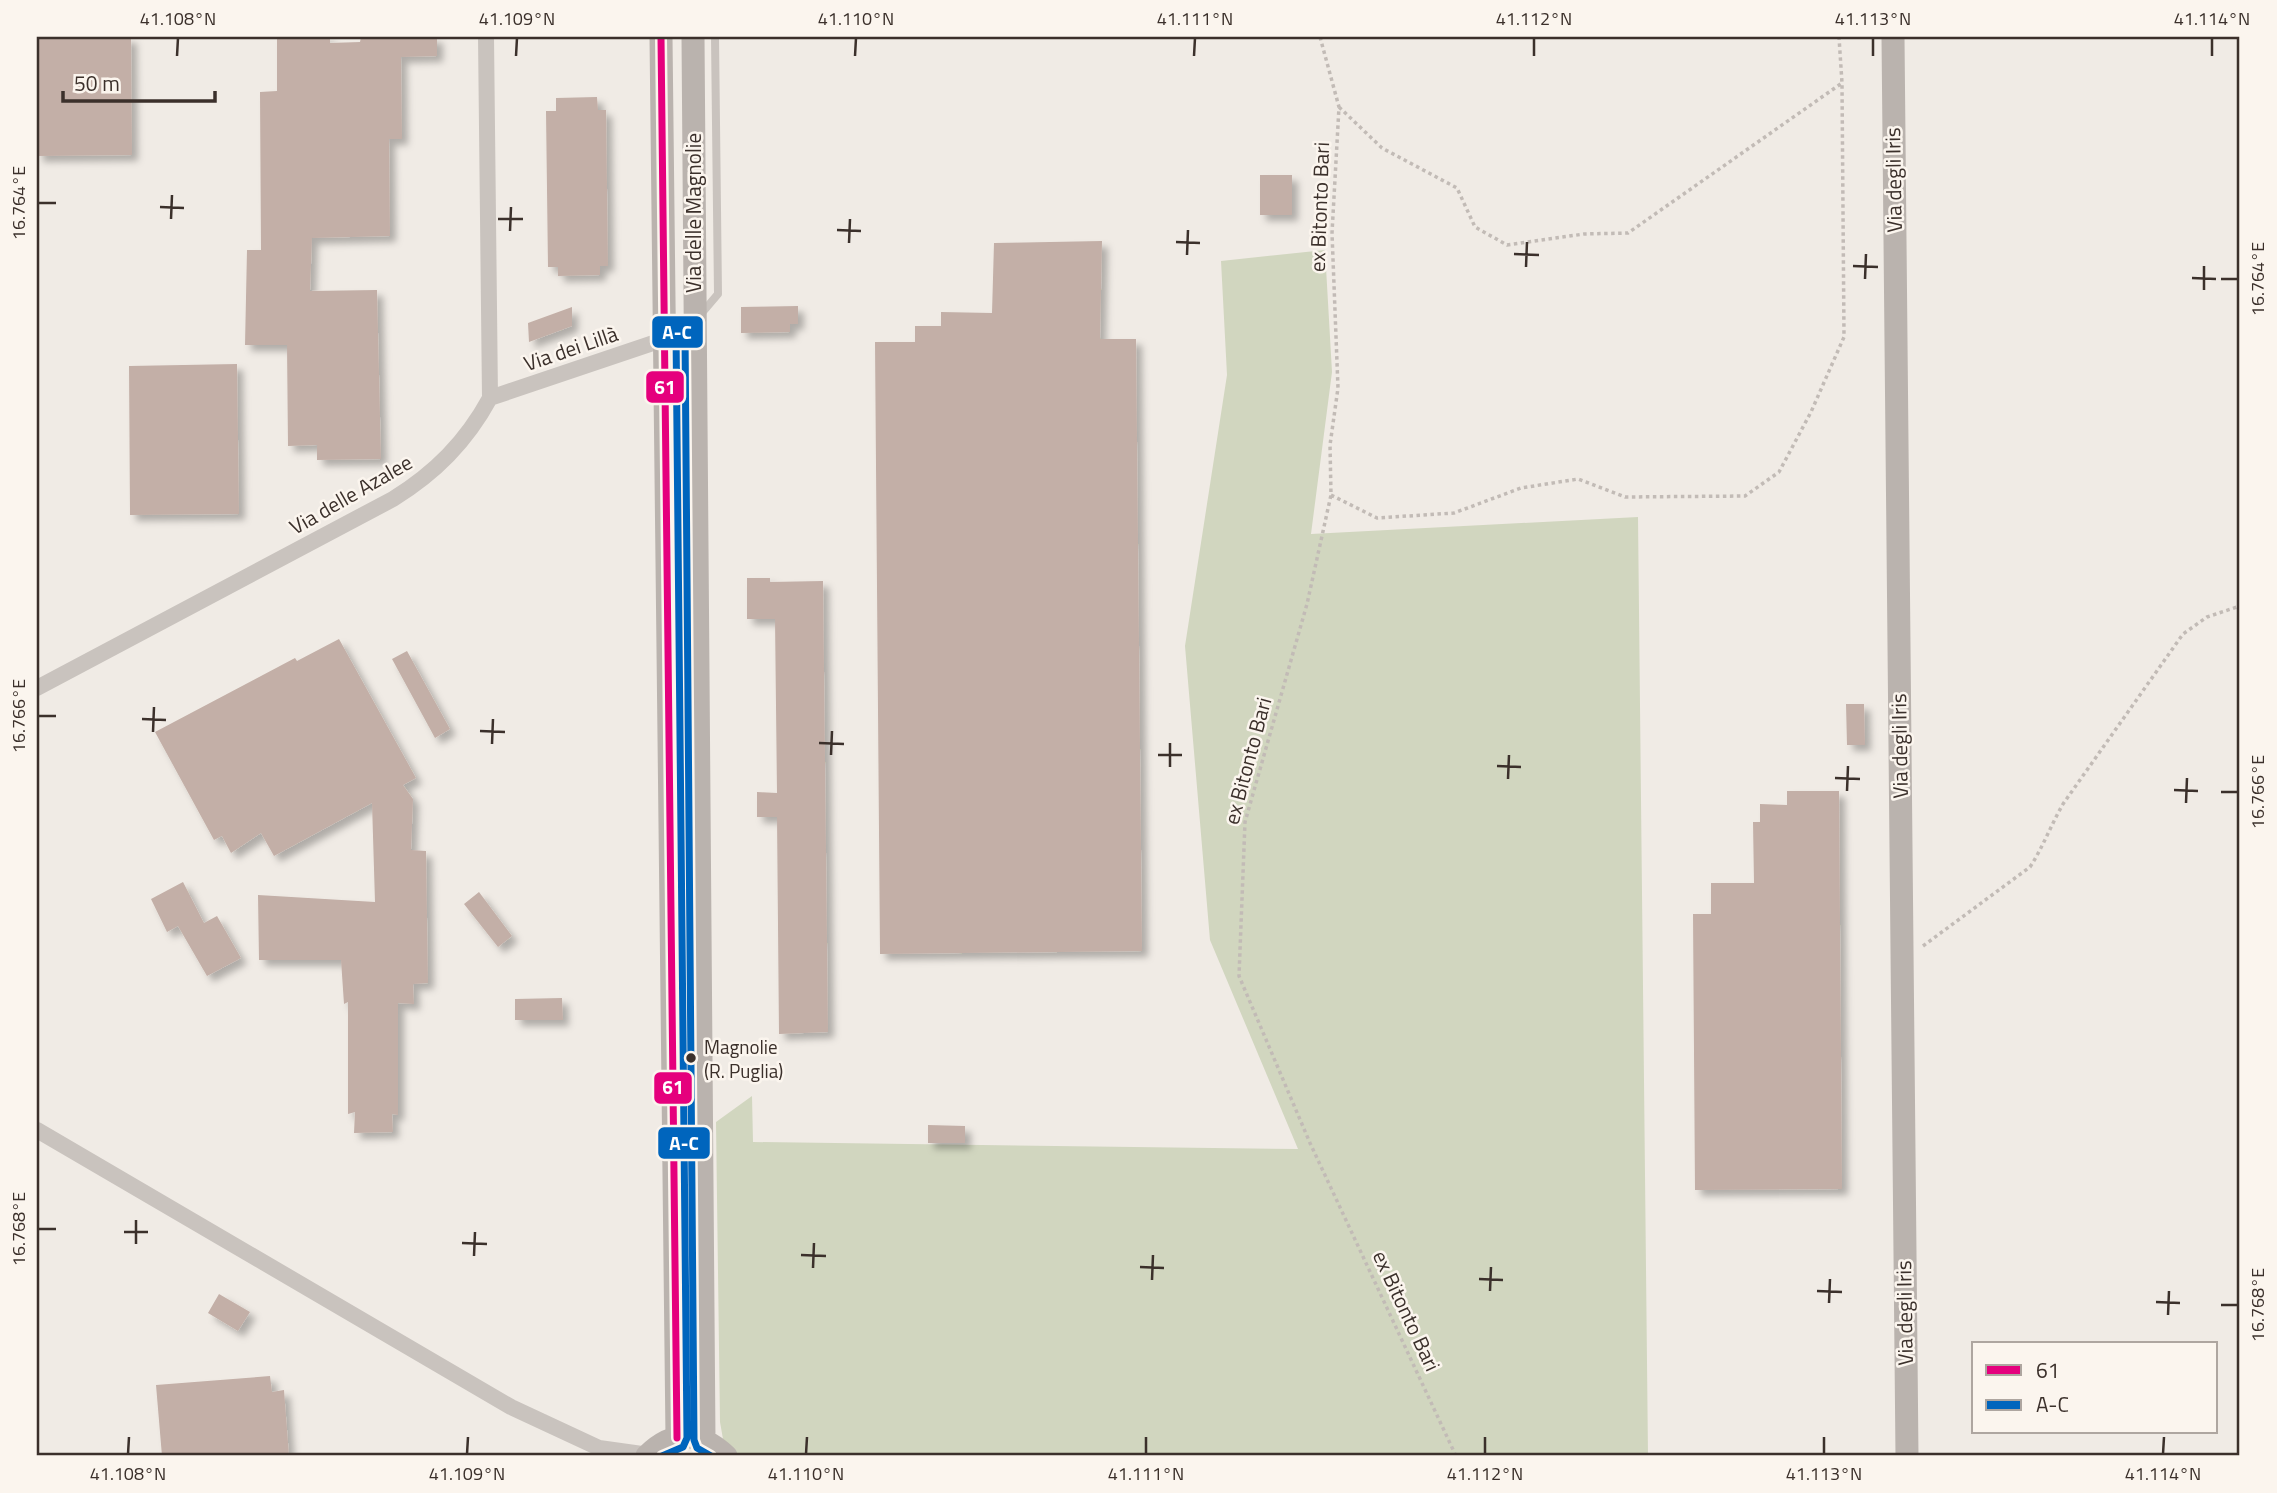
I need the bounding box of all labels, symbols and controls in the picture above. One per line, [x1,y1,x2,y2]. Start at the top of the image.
text: 41.108°N [140,5,216,32]
text: 41.109°N [479,5,555,32]
text: 41.110°N [818,5,894,32]
text: 41.111°N [1157,5,1233,32]
text: 41.112°N [1496,5,1572,32]
text: 41.113°N [1835,5,1911,32]
text: 41.114°N [2174,5,2250,32]
scale bar [63,60,215,104]
text: 50 m [74,67,120,99]
street label: Via degli Iris [1876,127,1910,233]
street label: Via delle Magnolie [677,133,709,293]
street label: ex Bitonto Bari [1301,141,1337,273]
text: 16.764°E [5,166,32,240]
text: 16.764°E [2244,242,2271,316]
line badge: A-C [651,315,704,349]
street label: Via dei Lillà [519,317,623,379]
text: A-C [662,317,692,346]
line badge: 61 [645,370,685,404]
text: 61 [654,372,676,401]
street label: Via delle Azalee [283,446,418,542]
text: 16.766°E [5,679,32,753]
street label: Via degli Iris [1882,693,1916,799]
street label: ex Bitonto Bari [1215,694,1279,828]
text: 16.766°E [2244,755,2271,829]
place label: Magnolie (R. Puglia) [704,1032,783,1085]
marker: Magnolie (R. Puglia) [684,1051,698,1065]
line badge: 61 [653,1071,693,1105]
text: 61 [662,1072,684,1101]
line badge: A-C [657,1126,711,1160]
text: A-C [669,1128,699,1157]
text: 16.768°E [5,1192,32,1266]
street label: ex Bitonto Bari [1365,1245,1449,1376]
street label: Via degli Iris [1887,1260,1921,1366]
text: 16.768°E [2244,1268,2271,1342]
legend [1972,1342,2218,1434]
text: 61 [2036,1354,2060,1386]
text: A-C [2036,1388,2069,1420]
text: 41.108°N [90,1460,166,1487]
text: 41.109°N [429,1460,505,1487]
text: 41.110°N [768,1460,844,1487]
text: 41.111°N [1108,1460,1184,1487]
text: 41.112°N [1447,1460,1523,1487]
text: 41.113°N [1786,1460,1862,1487]
text: 41.114°N [2125,1460,2201,1487]

